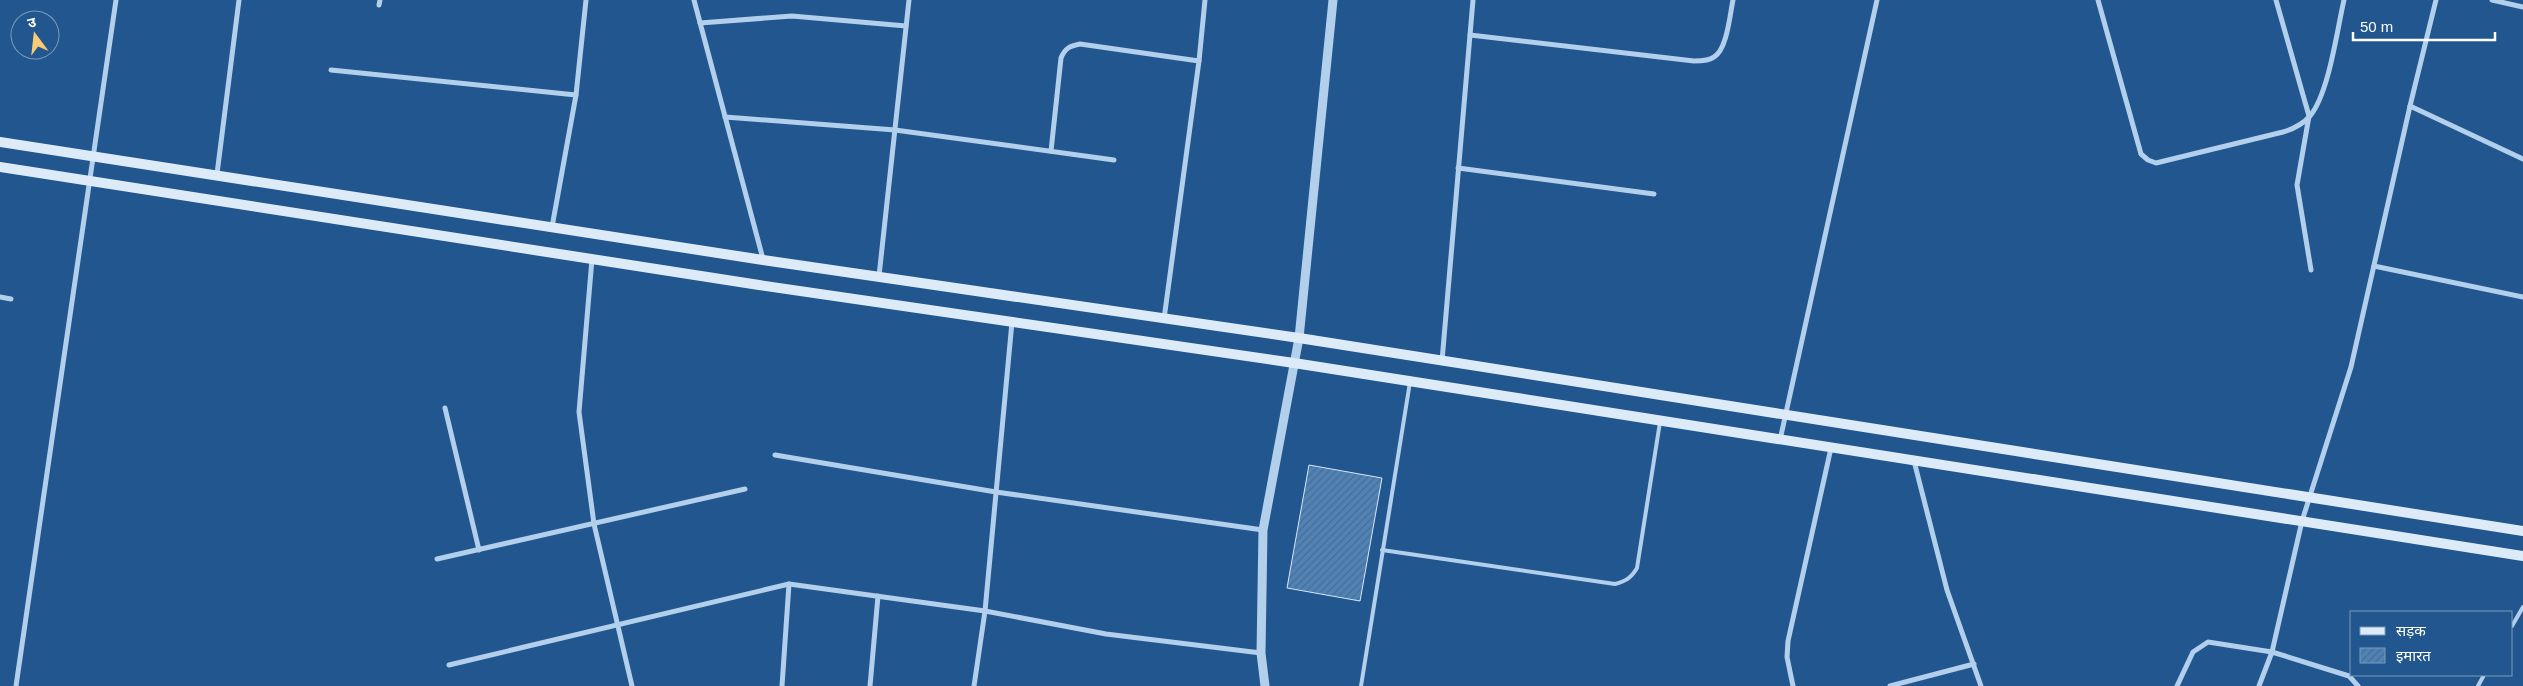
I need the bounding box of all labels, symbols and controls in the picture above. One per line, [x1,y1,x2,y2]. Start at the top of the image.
north arrow [10,10,60,60]
scale bar [2353,10,2496,42]
text: उ [26,13,38,31]
text: 50 m [2360,18,2393,35]
legend [2350,611,2513,676]
text: सड़क [2396,622,2426,639]
text: इमारत [2396,647,2431,664]

